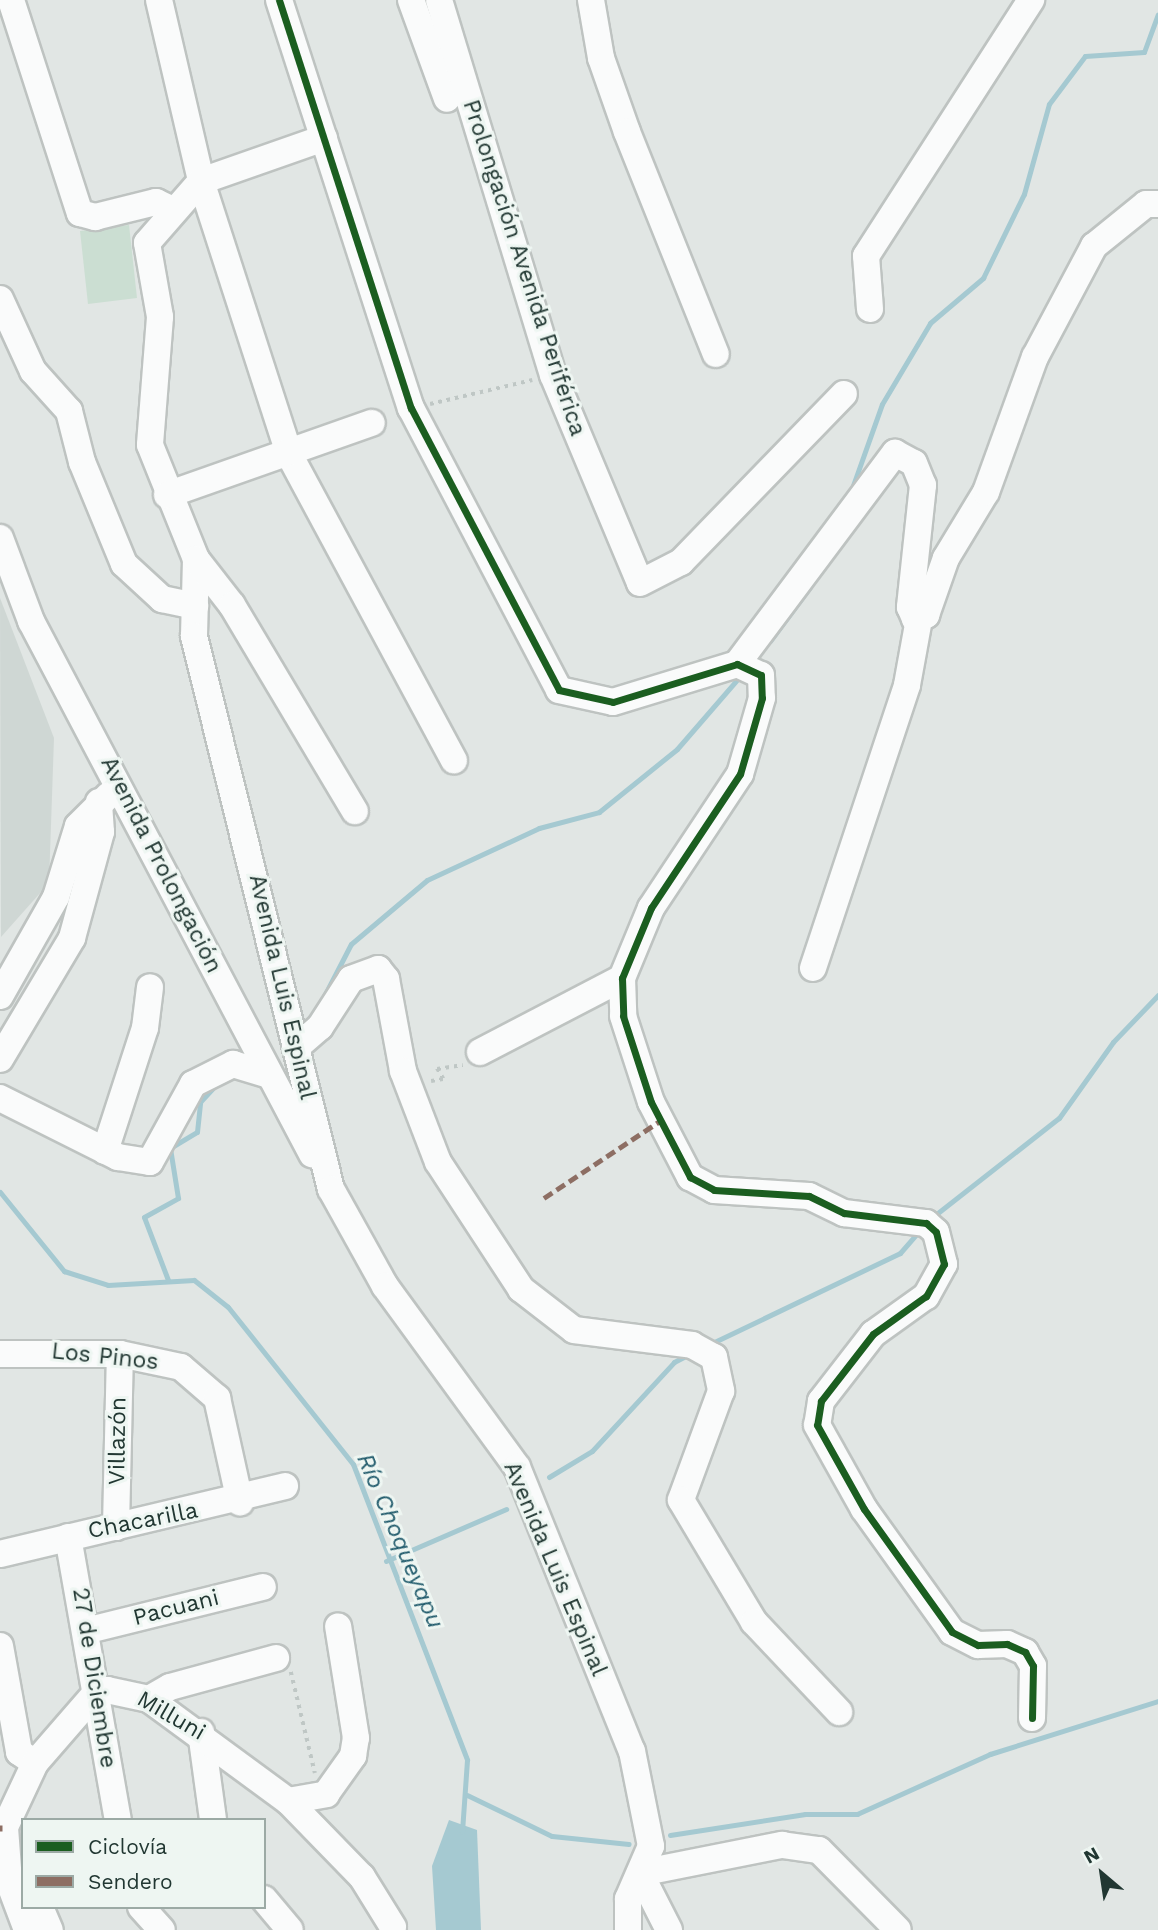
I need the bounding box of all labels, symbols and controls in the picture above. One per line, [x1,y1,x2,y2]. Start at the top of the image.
street label: Prolongación Avenida Periférica [456,96,592,440]
street label: Avenida Prolongación [94,752,228,978]
street label: Avenida Luis Espinal [243,872,321,1102]
street label: Los Pinos [50,1338,160,1376]
street label: Villazón [103,1397,133,1485]
water label: Río Choqueyapu [350,1449,450,1633]
street label: Avenida Luis Espinal [497,1457,613,1681]
street label: Chacarilla [86,1497,200,1545]
street label: Pacuani [130,1584,222,1632]
street label: 27 de Diciembre [66,1586,122,1770]
street label: Milluni [132,1685,210,1747]
legend [21,1818,266,1909]
text: Ciclovía [88,1834,167,1859]
north arrow [1067,1839,1137,1909]
text: N [1080,1842,1103,1869]
text: Sendero [88,1869,173,1894]

